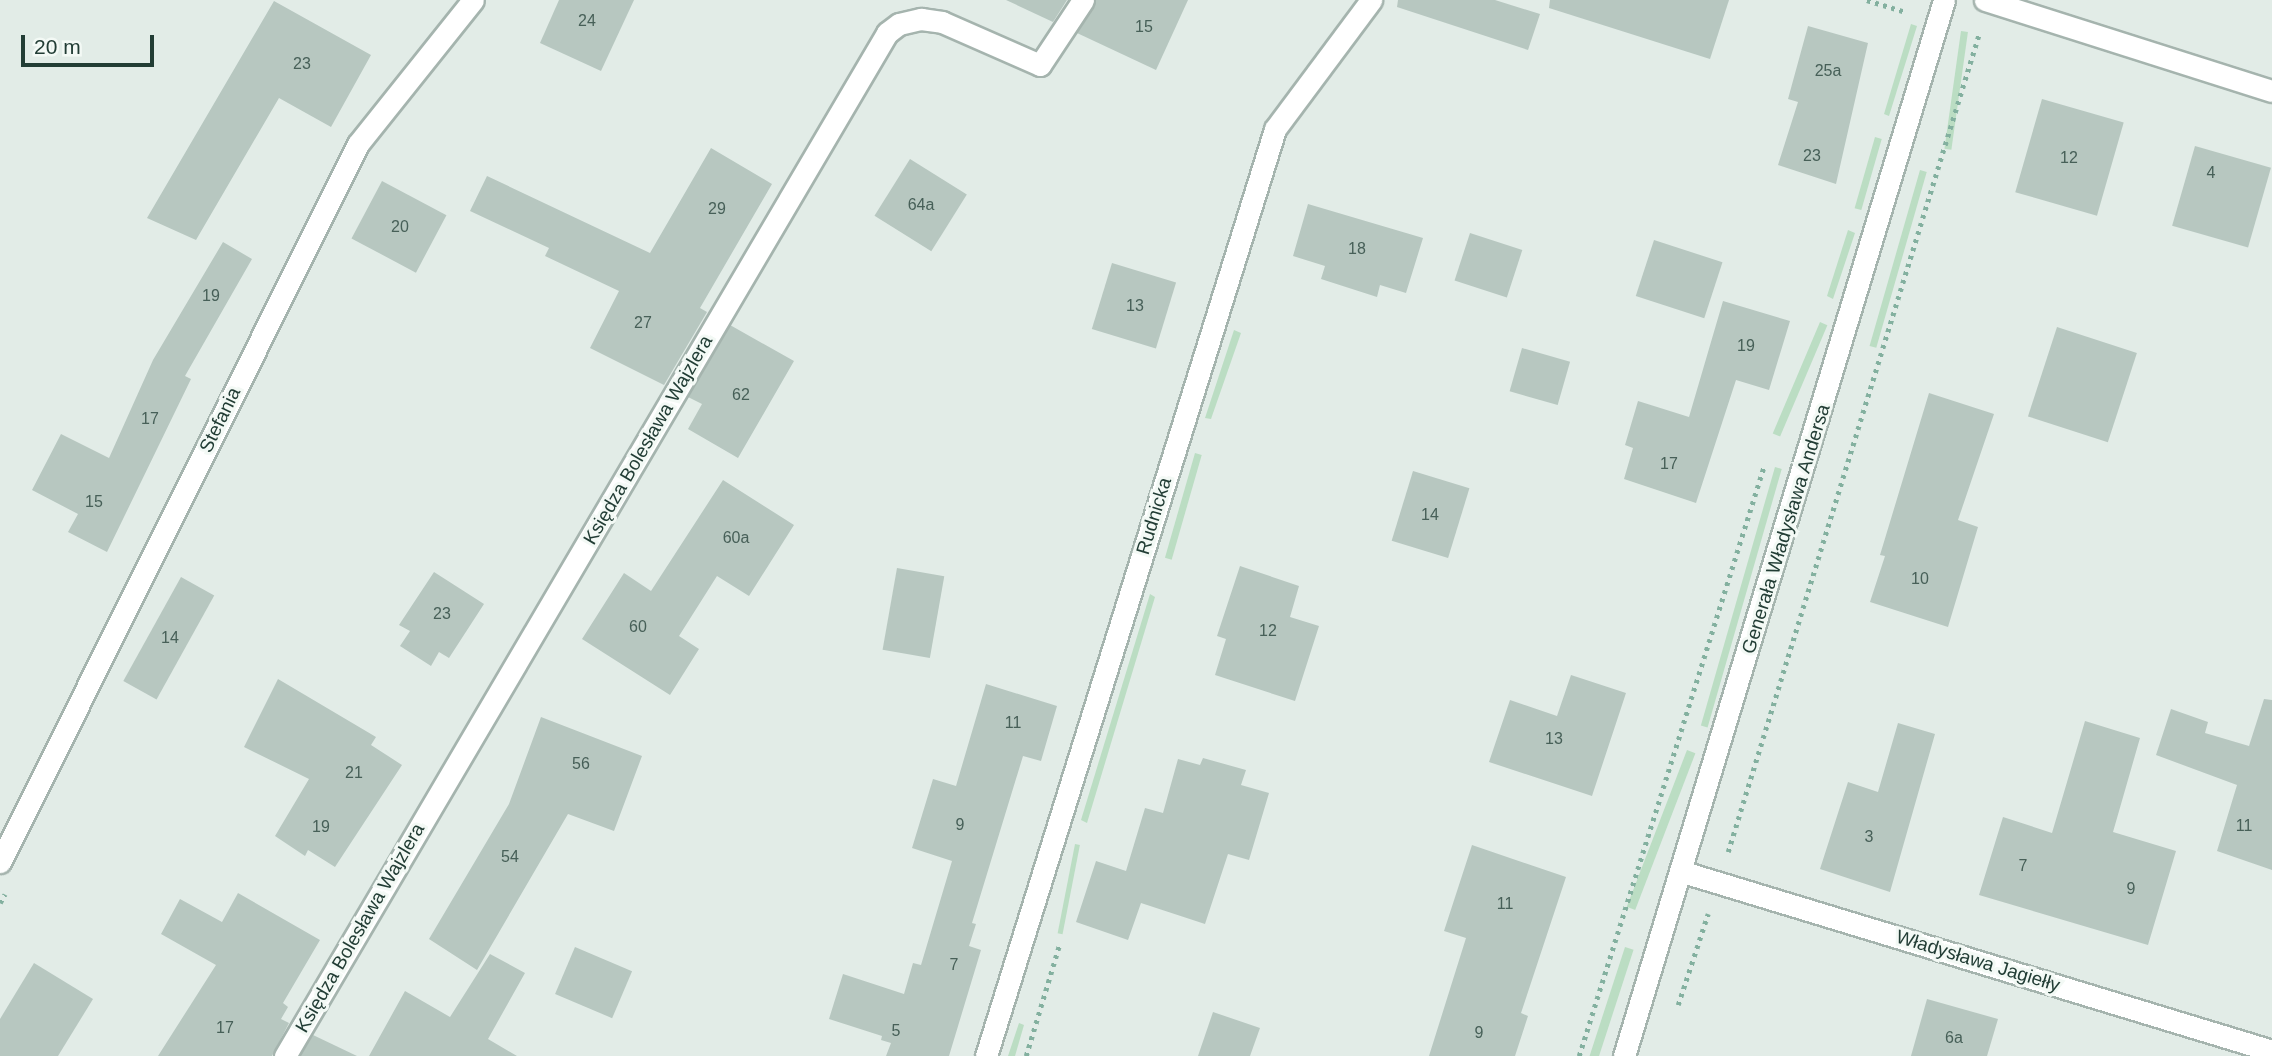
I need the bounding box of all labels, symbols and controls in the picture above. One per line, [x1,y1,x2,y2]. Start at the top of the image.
house number: 24 [578,11,596,31]
house number: 15 [1135,17,1153,37]
scale bar [24,21,158,65]
text: 20 m [34,35,81,58]
house number: 23 [293,54,311,74]
house number: 25a [1815,61,1841,81]
house number: 23 [1803,146,1821,166]
house number: 12 [2060,148,2078,168]
house number: 4 [2207,163,2215,183]
house number: 64a [908,195,934,215]
house number: 29 [708,199,726,219]
house number: 20 [391,217,409,237]
house number: 18 [1348,239,1366,259]
house number: 19 [202,286,220,306]
house number: 13 [1126,296,1144,316]
house number: 27 [634,313,652,333]
street label: Księdza Bolesława Wajzlera [579,331,717,549]
house number: 19 [1737,336,1755,356]
street label: Stefania [194,384,246,456]
house number: 62 [732,385,750,405]
street label: Generała Władysława Andersa [1737,401,1835,657]
house number: 17 [141,409,159,429]
house number: 17 [1660,454,1678,474]
street label: Rudnicka [1132,475,1176,557]
house number: 15 [85,492,103,512]
house number: 14 [1421,505,1439,525]
house number: 60a [723,528,749,548]
house number: 10 [1911,569,1929,589]
house number: 23 [433,604,451,624]
house number: 60 [629,617,647,637]
house number: 12 [1259,621,1277,641]
house number: 14 [161,628,179,648]
house number: 11 [1005,713,1021,733]
house number: 13 [1545,729,1563,749]
house number: 56 [572,754,590,774]
house number: 21 [345,763,363,783]
house number: 9 [956,815,964,835]
house number: 11 [2236,816,2252,836]
house number: 19 [312,817,330,837]
street label: Księdza Bolesława Wajzlera [291,819,429,1037]
house number: 3 [1865,827,1873,847]
house number: 54 [501,847,519,867]
house number: 7 [2019,856,2027,876]
house number: 9 [2127,879,2135,899]
house number: 11 [1497,894,1513,914]
street label: Władysława Jagiełły [1893,925,2063,997]
house number: 7 [950,955,958,975]
house number: 17 [216,1018,234,1038]
house number: 5 [892,1021,900,1041]
house number: 9 [1475,1023,1483,1043]
house number: 6a [1945,1028,1963,1048]

